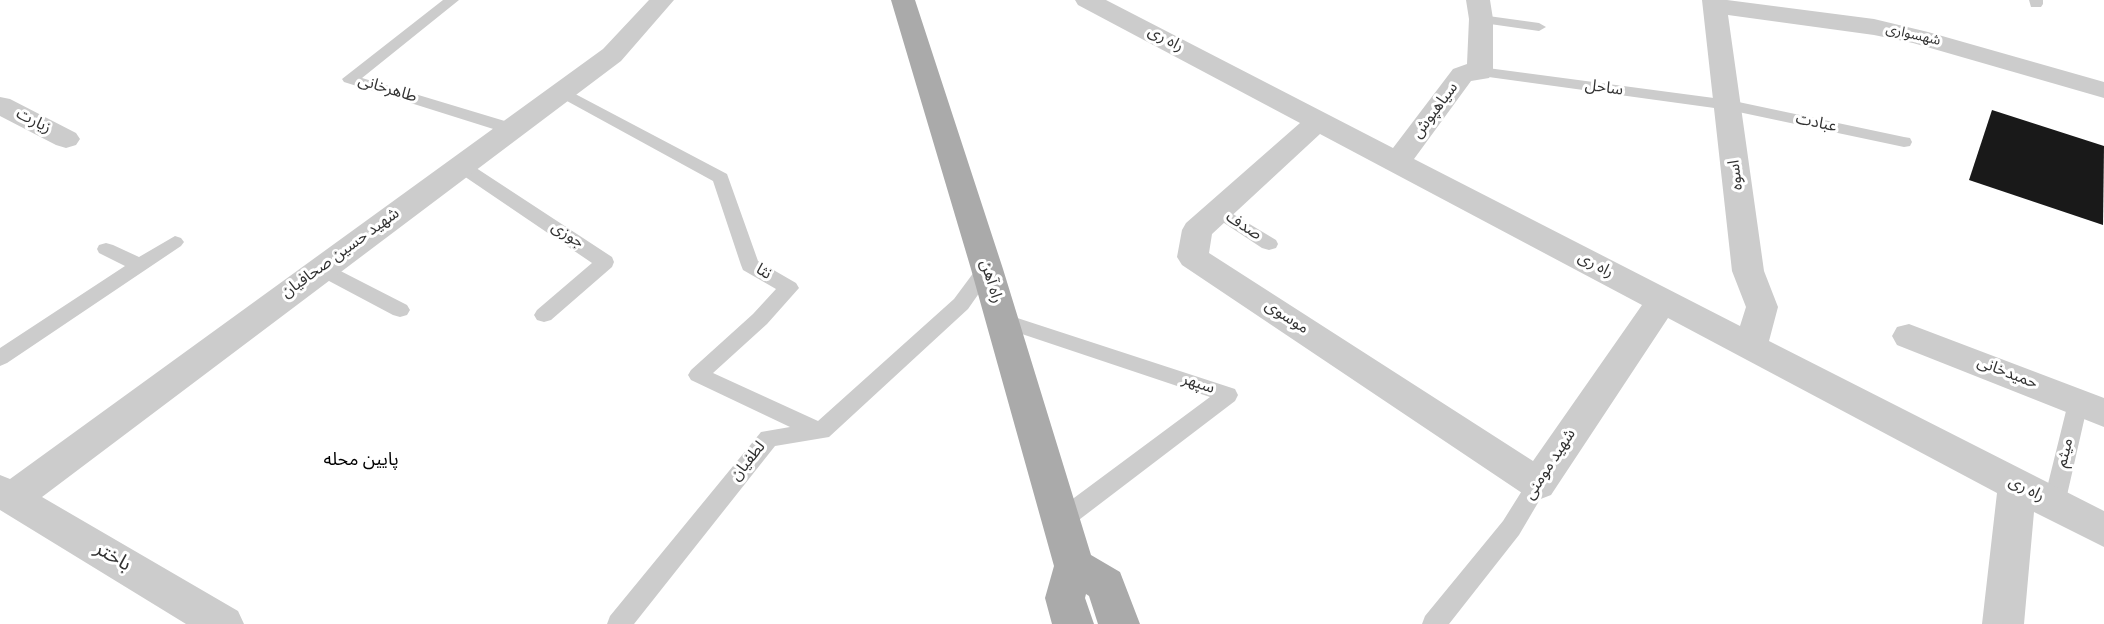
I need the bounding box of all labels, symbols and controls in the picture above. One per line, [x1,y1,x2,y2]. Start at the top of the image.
street label: شهسواری [1884,22,1942,50]
street label: راه ری [1144,23,1186,57]
street label: طاهرخانی [355,72,419,108]
street label: ساحل [1584,77,1624,101]
street label: سیاهپوش [1409,79,1463,143]
street label: زیارت [12,105,54,139]
street label: عبادت [1794,110,1838,138]
street label: اسوه [1726,159,1748,191]
street label: شهید حسین صحافیان [278,205,404,303]
street label: صدف [1222,208,1264,246]
street label: جوزی [547,218,587,254]
street label: راه ری [1574,249,1616,283]
street label: راه آهن [974,258,1006,306]
street label: نثا [752,261,774,285]
street label: موسوی [1261,297,1311,339]
street label: حمیدخانی [1974,354,2040,394]
street label: سپهر [1179,371,1217,399]
street label: شهید مومنی [1521,426,1581,504]
street label: میثم [2053,436,2079,470]
street label: لطفیان [727,438,771,486]
district label: پایین محله [323,450,399,472]
street label: راه ری [2005,473,2047,507]
street label: باختر [89,538,135,578]

